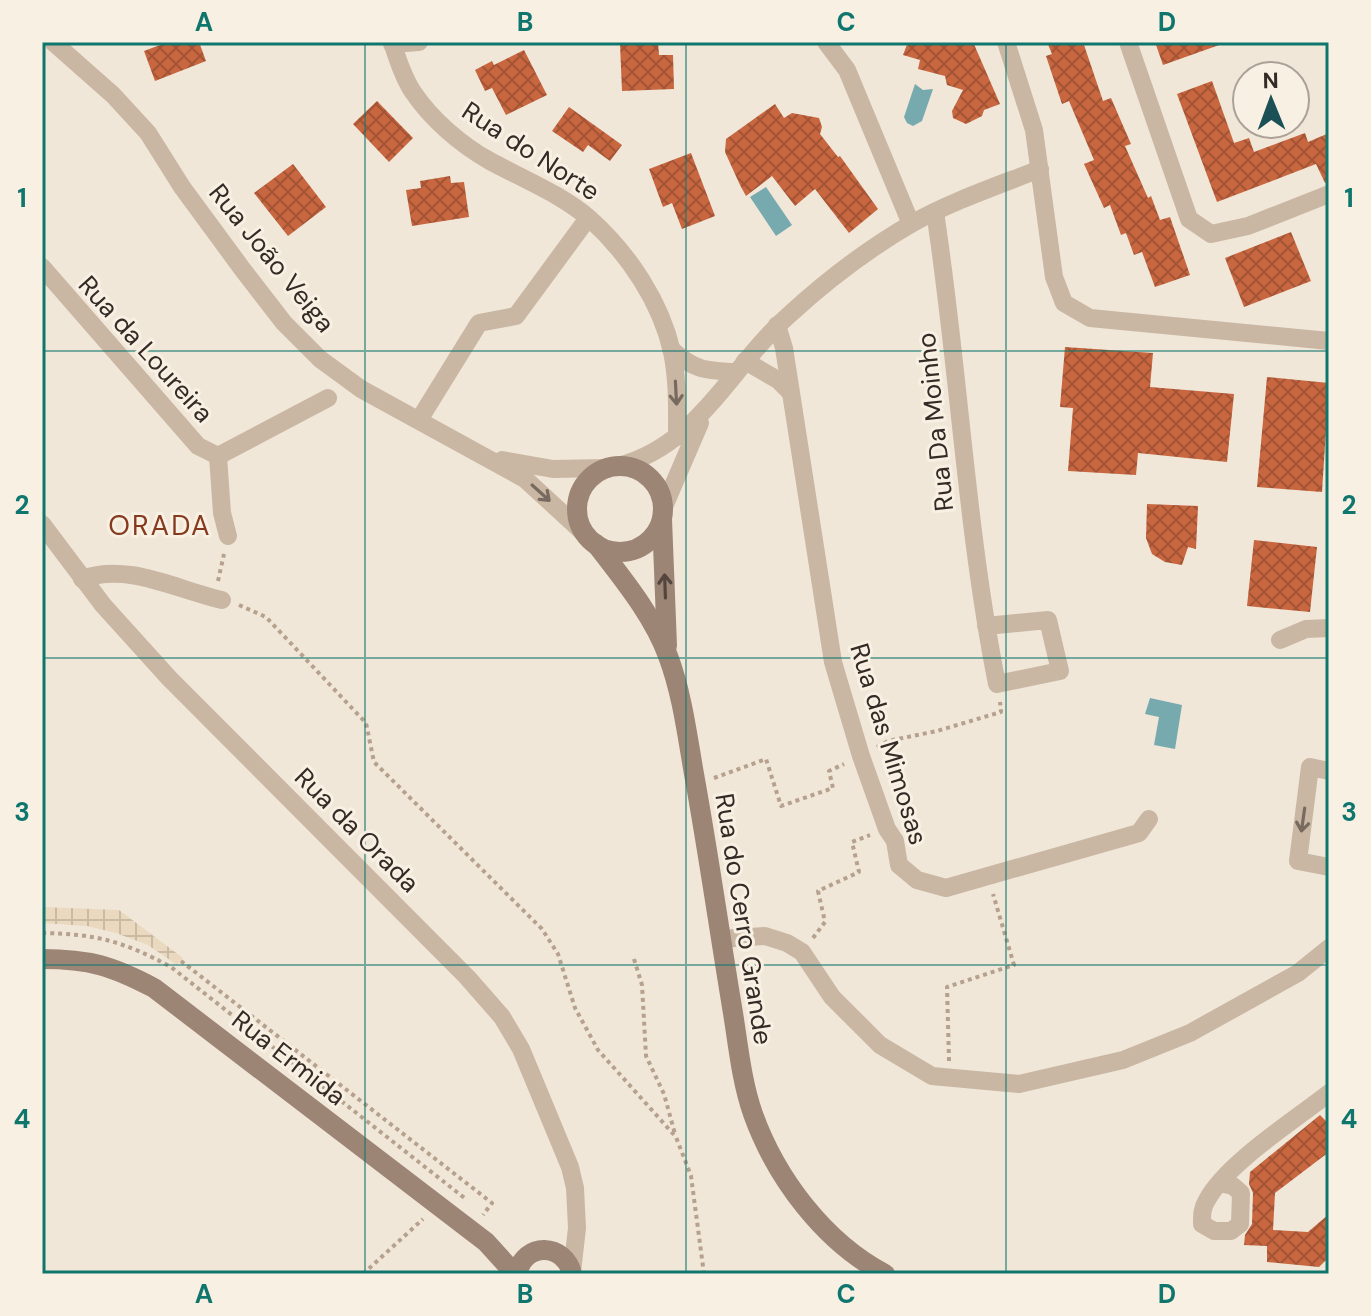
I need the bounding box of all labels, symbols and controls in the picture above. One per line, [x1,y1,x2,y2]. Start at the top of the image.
text: A [195,5,213,39]
text: B [517,5,533,39]
text: C [836,5,856,39]
text: D [1158,5,1176,39]
north arrow [1231,60,1311,140]
text: N [1262,66,1279,95]
street label: Rua do Norte [456,94,606,208]
street label: Rua João Veiga [202,177,342,339]
text: 1 [17,181,27,215]
text: 1 [1344,181,1354,215]
street label: Rua da Loureira [71,268,221,430]
street label: Rua Da Moinho [909,331,961,513]
one-way arrow [669,379,684,406]
one-way arrow [531,484,551,502]
text: 2 [14,488,30,522]
text: 2 [1341,488,1357,522]
district label: ORADA [108,507,212,544]
one-way arrow [657,573,672,600]
street label: Rua das Mimosas [842,639,936,849]
street label: Rua da Orada [287,760,427,900]
street label: Rua do Cerro Grande [707,791,781,1047]
text: 3 [14,795,30,829]
text: 3 [1341,795,1357,829]
one-way arrow [1295,807,1310,832]
street label: Rua Ermida [225,1003,353,1113]
text: 4 [14,1102,30,1136]
text: 4 [1341,1102,1357,1136]
text: A [195,1277,213,1311]
text: B [517,1277,533,1311]
text: C [836,1277,856,1311]
text: D [1158,1277,1176,1311]

